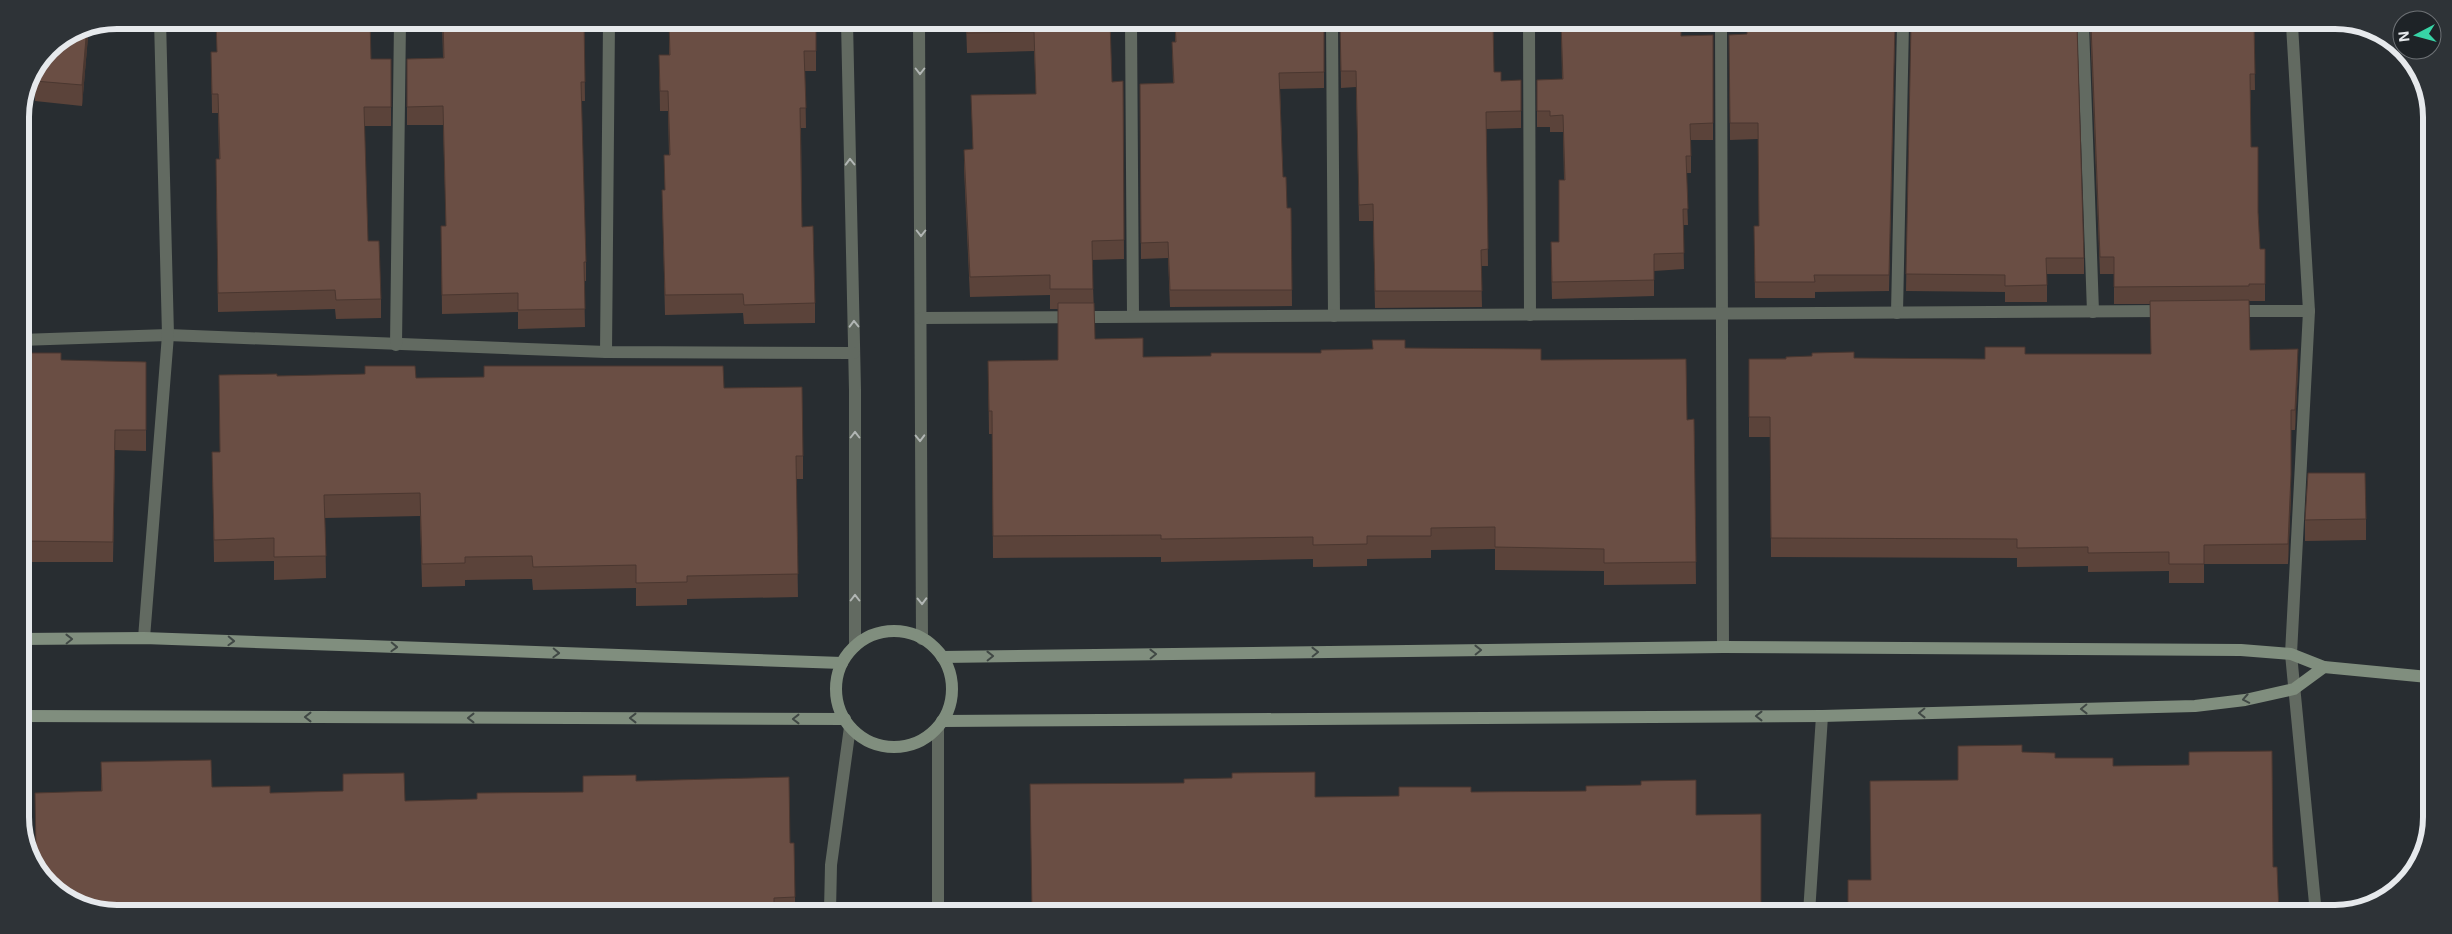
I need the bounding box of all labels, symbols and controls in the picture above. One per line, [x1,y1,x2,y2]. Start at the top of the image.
north arrow [2392,10,2442,60]
text: N [2395,30,2413,43]
one-way arrow [915,67,925,75]
one-way arrow [845,157,856,165]
one-way arrow [915,229,926,237]
one-way arrow [848,320,859,328]
one-way arrow [850,431,860,438]
one-way arrow [915,435,925,443]
one-way arrow [850,593,860,601]
one-way arrow [917,598,927,605]
one-way arrow [66,634,73,644]
one-way arrow [228,636,236,646]
one-way arrow [390,642,398,652]
one-way arrow [1474,645,1482,655]
one-way arrow [552,647,560,658]
one-way arrow [1312,647,1320,657]
one-way arrow [1150,649,1157,659]
one-way arrow [987,651,995,661]
one-way arrow [2242,694,2250,704]
one-way arrow [2080,704,2088,714]
one-way arrow [1917,708,1925,719]
one-way arrow [1755,711,1762,721]
one-way arrow [304,712,312,722]
one-way arrow [467,713,474,723]
one-way arrow [629,713,637,723]
one-way arrow [792,714,800,724]

